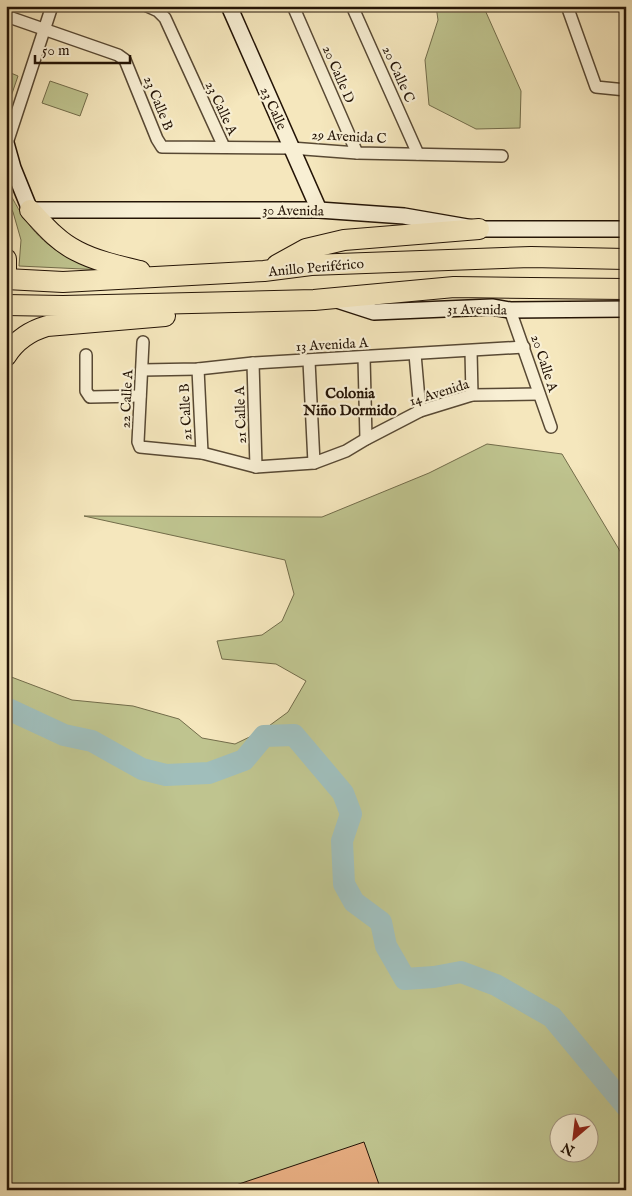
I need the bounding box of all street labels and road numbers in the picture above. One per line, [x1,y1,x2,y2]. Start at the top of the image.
street label: 20 Calle D [318,43,358,106]
street label: 20 Calle C [378,43,418,105]
street label: 23 Calle B [139,73,177,133]
street label: 23 Calle A [201,79,242,139]
street label: 23 Calle [256,84,291,133]
street label: 29 Avenida C [311,126,387,148]
street label: 30 Avenida [262,201,325,221]
street label: Anillo Periférico [267,255,365,281]
street label: 31 Avenida [447,300,508,320]
street label: 20 Calle A [526,332,562,395]
street label: 13 Avenida A [295,334,369,356]
street label: 22 Calle A [116,369,138,429]
street label: 14 Avenida [407,375,472,411]
street label: 21 Calle B [176,383,196,441]
street label: 21 Calle A [231,385,251,444]

